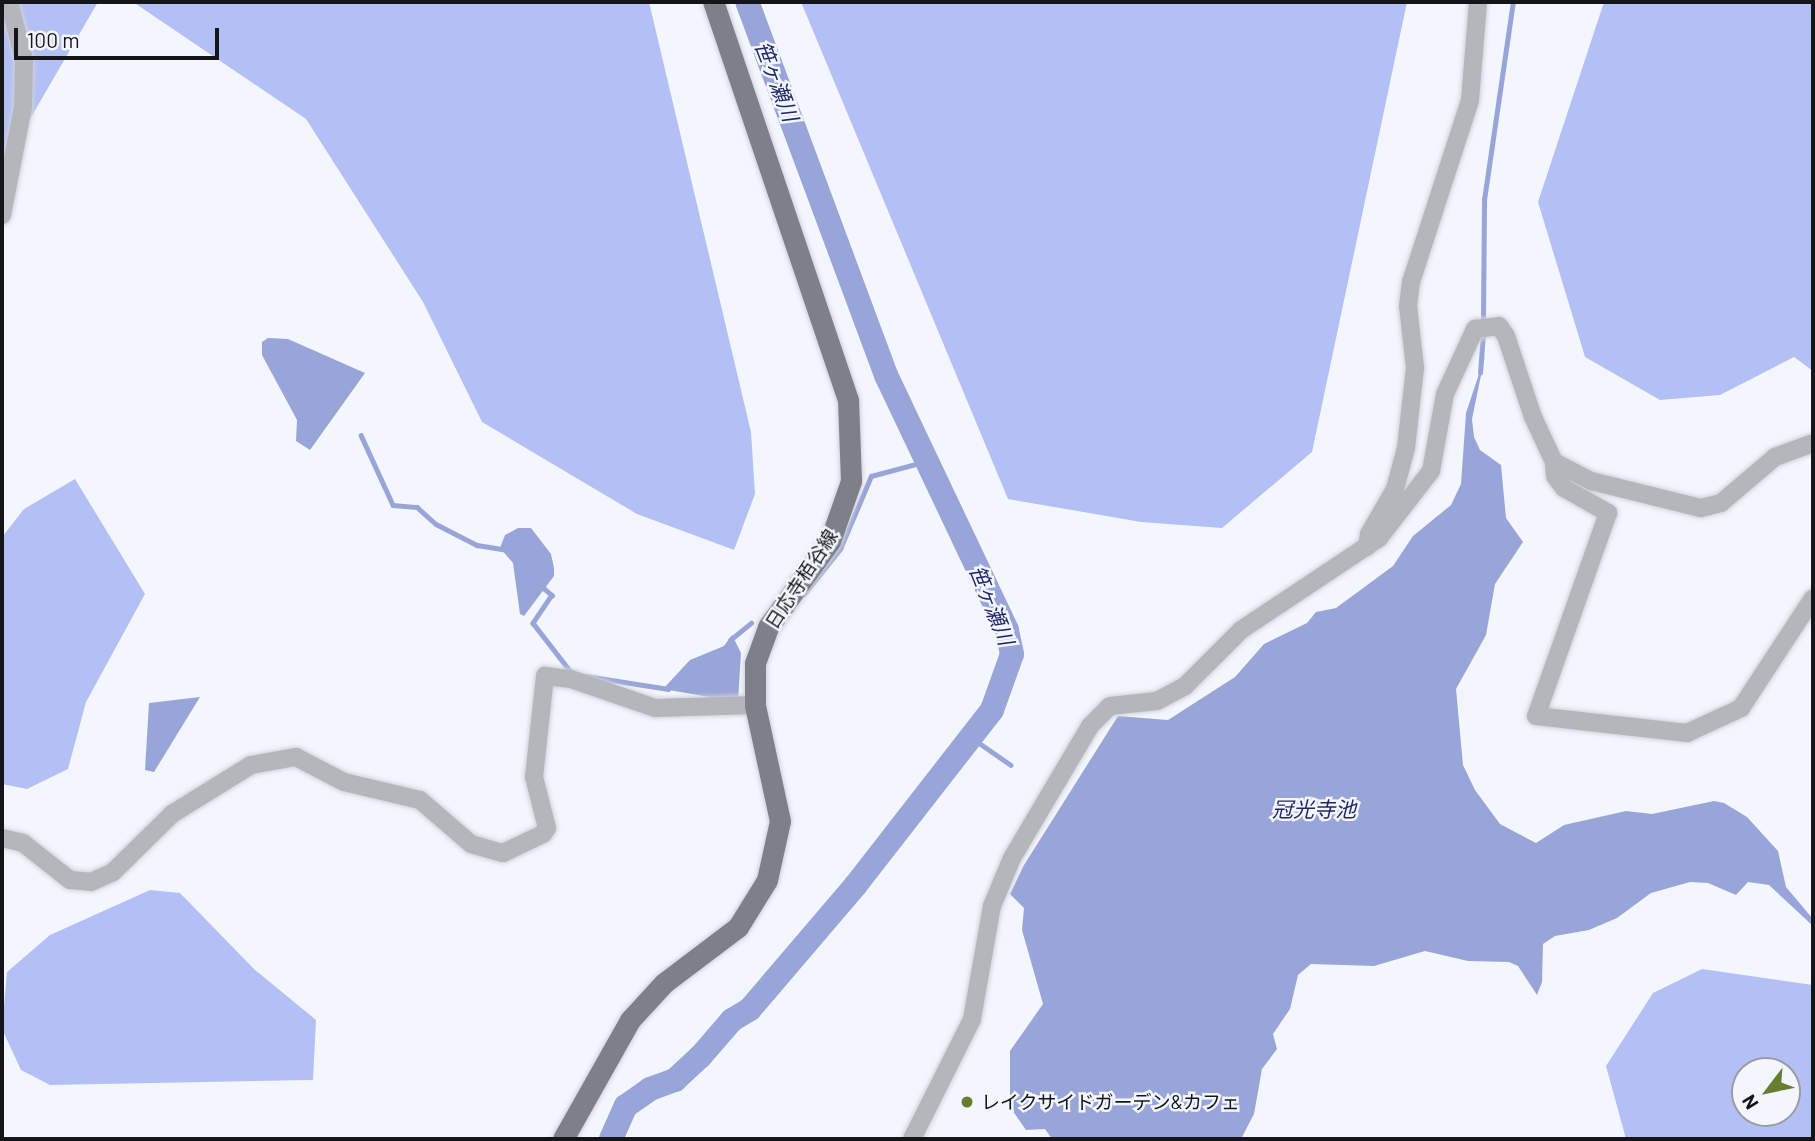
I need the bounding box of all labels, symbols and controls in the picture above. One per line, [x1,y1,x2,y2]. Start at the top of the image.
scale bar [18,14,222,58]
text: 100 m [27,27,80,52]
water label: 笹ヶ瀬川 [750,37,804,125]
street label: 日応寺栢谷線 [760,525,842,633]
water label: 笹ヶ瀬川 [965,561,1019,649]
water label: 冠光寺池 [1272,796,1356,822]
north arrow [1731,1057,1801,1127]
place label: レイクサイドガーデン&カフェ [981,1091,1241,1113]
text: N [1736,1091,1763,1114]
marker: レイクサイドガーデン&カフェ [959,1094,975,1110]

